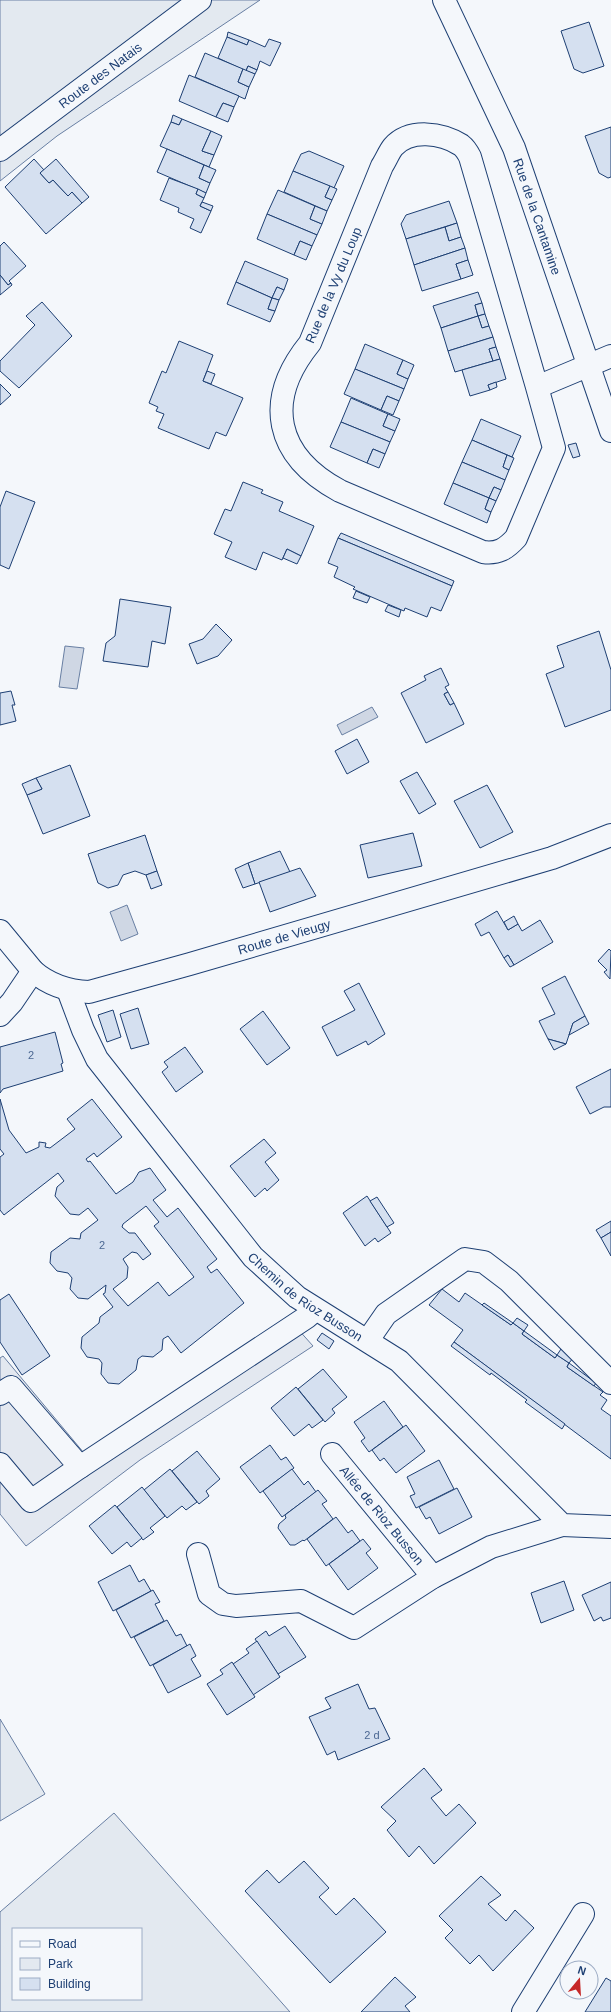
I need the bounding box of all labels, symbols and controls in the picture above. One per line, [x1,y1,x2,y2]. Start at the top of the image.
street label: Route des Natais [56,39,145,111]
street label: Rue de la Cantamine [510,156,564,277]
street label: Rue de la Vy du Loup [302,225,365,345]
street label: Route de Vieugy [236,916,333,958]
house number: 2 [28,1049,34,1061]
house number: 2 [99,1239,105,1251]
street label: Chemin de Rioz Busson [245,1249,365,1344]
street label: Allée de Rioz Busson [337,1463,427,1568]
house number: 2 d [364,1729,380,1741]
legend [12,1928,142,2000]
text: Road [48,1937,77,1951]
text: Park [48,1957,74,1971]
north arrow [559,1960,599,2000]
text: N [576,1964,588,1977]
text: Building [48,1977,91,1991]

